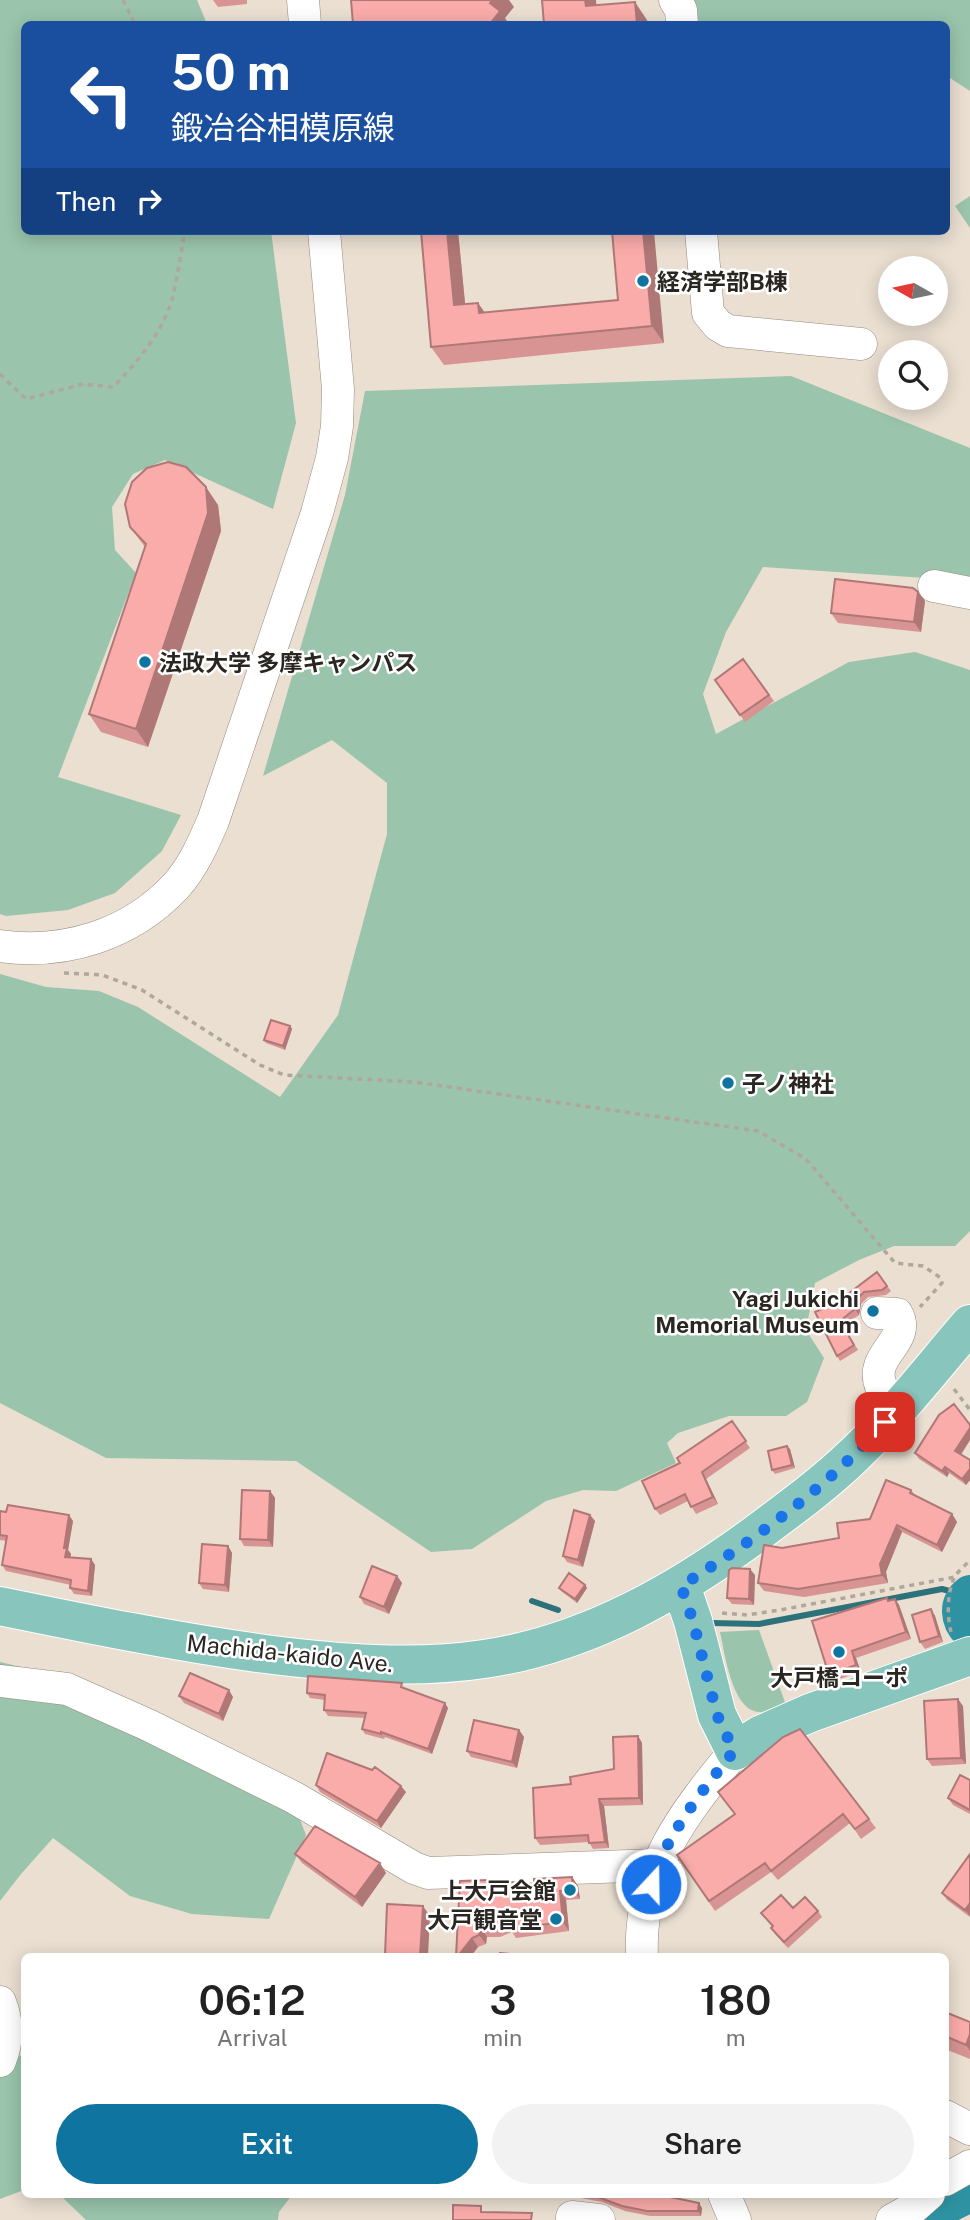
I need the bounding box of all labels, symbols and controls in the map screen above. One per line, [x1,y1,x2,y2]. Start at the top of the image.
text: 50 m [171,43,291,101]
icon: left [56,49,147,140]
text: 鍛冶谷相模原線 [171,109,395,146]
icon: right [130,182,168,220]
text: Then [56,186,116,217]
north arrow [878,256,948,326]
map controls [878,256,948,410]
place label: 経済学部B棟 [657,268,788,295]
marker: 経済学部B棟 [635,273,651,289]
button: search [878,340,948,410]
place label: 法政大学 多摩キャンパス [159,649,417,676]
marker: 法政大学 多摩キャンパス [137,654,153,670]
place label: 子ノ神社 [742,1070,834,1097]
marker: 子ノ神社 [720,1075,736,1091]
place label: Yagi Jukichi Memorial Museum [655,1285,859,1338]
marker: Yagi Jukichi Memorial Museum [865,1303,881,1319]
pin [855,1392,915,1452]
icon: arrive [866,1403,904,1441]
street label: Machida-kaido Ave. [186,1629,394,1677]
marker: 大戸橋コーポ [831,1644,847,1660]
place label: 大戸橋コーポ [770,1664,908,1691]
position arrow [614,1847,688,1921]
place label: 上大戸会館 [441,1877,556,1904]
marker: 上大戸会館 [562,1882,578,1898]
place label: 大戸観音堂 [427,1906,542,1933]
marker: 大戸観音堂 [548,1911,564,1927]
text: 06:12 [199,1975,306,2024]
text: 3 [489,1975,516,2024]
text: 180 [700,1975,771,2024]
text: Arrival [217,2024,288,2051]
text: min [483,2024,522,2051]
text: m [726,2024,746,2051]
button: Exit [56,2104,478,2184]
button: Share [492,2104,914,2184]

